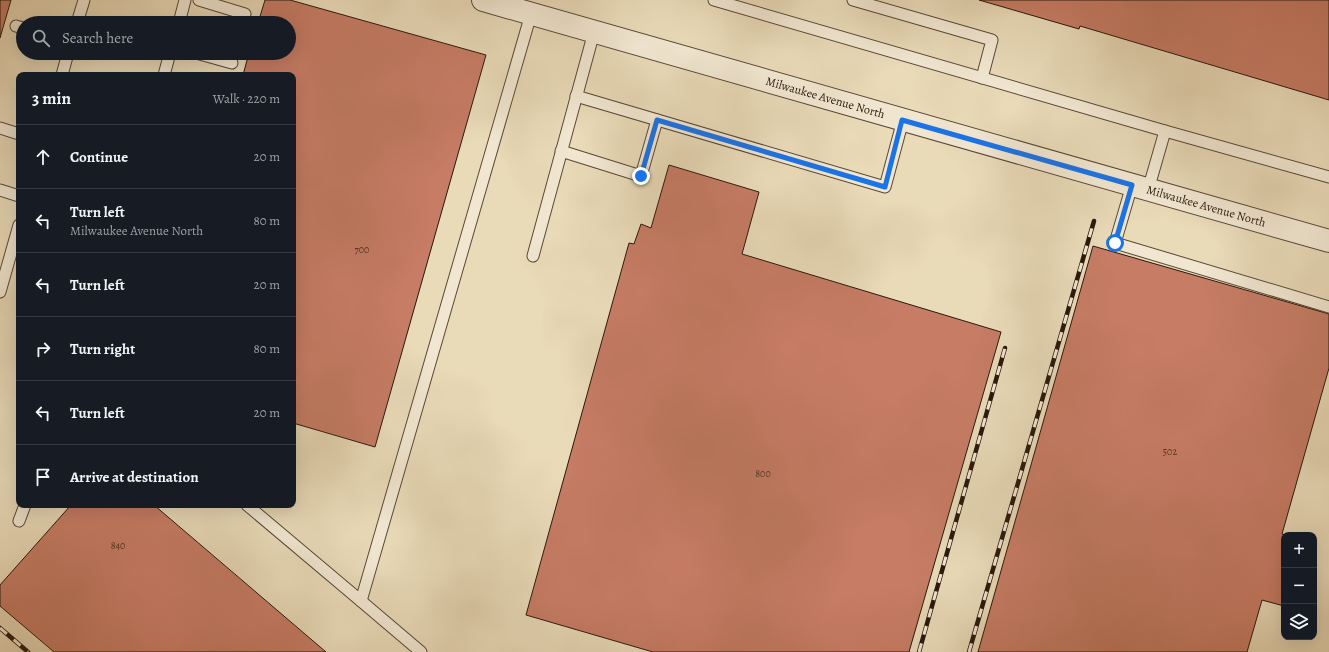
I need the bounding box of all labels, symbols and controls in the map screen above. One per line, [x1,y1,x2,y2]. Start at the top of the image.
search box [16,16,296,60]
icon: search [30,27,52,49]
text: Search here [62,28,133,48]
street label: Milwaukee Avenue North [764,73,887,122]
text: 3 min [32,87,71,110]
text: Walk · 220 m [213,90,280,107]
icon: ahead [32,146,54,168]
text: Continue [70,147,128,167]
text: 20 m [254,148,280,165]
route end [632,167,650,185]
street label: Milwaukee Avenue North [1145,181,1268,231]
text: Turn left [70,202,125,222]
icon: left [32,210,54,232]
text: 80 m [253,212,280,229]
text: Milwaukee Avenue North [70,222,203,239]
route start [1106,234,1124,252]
house number: 700 [355,243,369,256]
icon: left [32,274,54,296]
text: Turn left [70,275,125,295]
text: 20 m [254,276,280,293]
icon: right [32,338,54,360]
text: Turn right [70,339,135,359]
text: 80 m [253,340,280,357]
icon: left [32,402,54,424]
text: Turn left [70,403,125,423]
text: 20 m [254,404,280,421]
house number: 502 [1163,445,1177,458]
icon: arrive [32,466,54,488]
text: Arrive at destination [70,467,199,487]
house number: 800 [755,467,771,480]
map controls [1281,532,1317,640]
button: + [1281,532,1317,568]
house number: 840 [111,539,125,552]
button: − [1281,568,1317,604]
button: layers [1281,604,1317,640]

